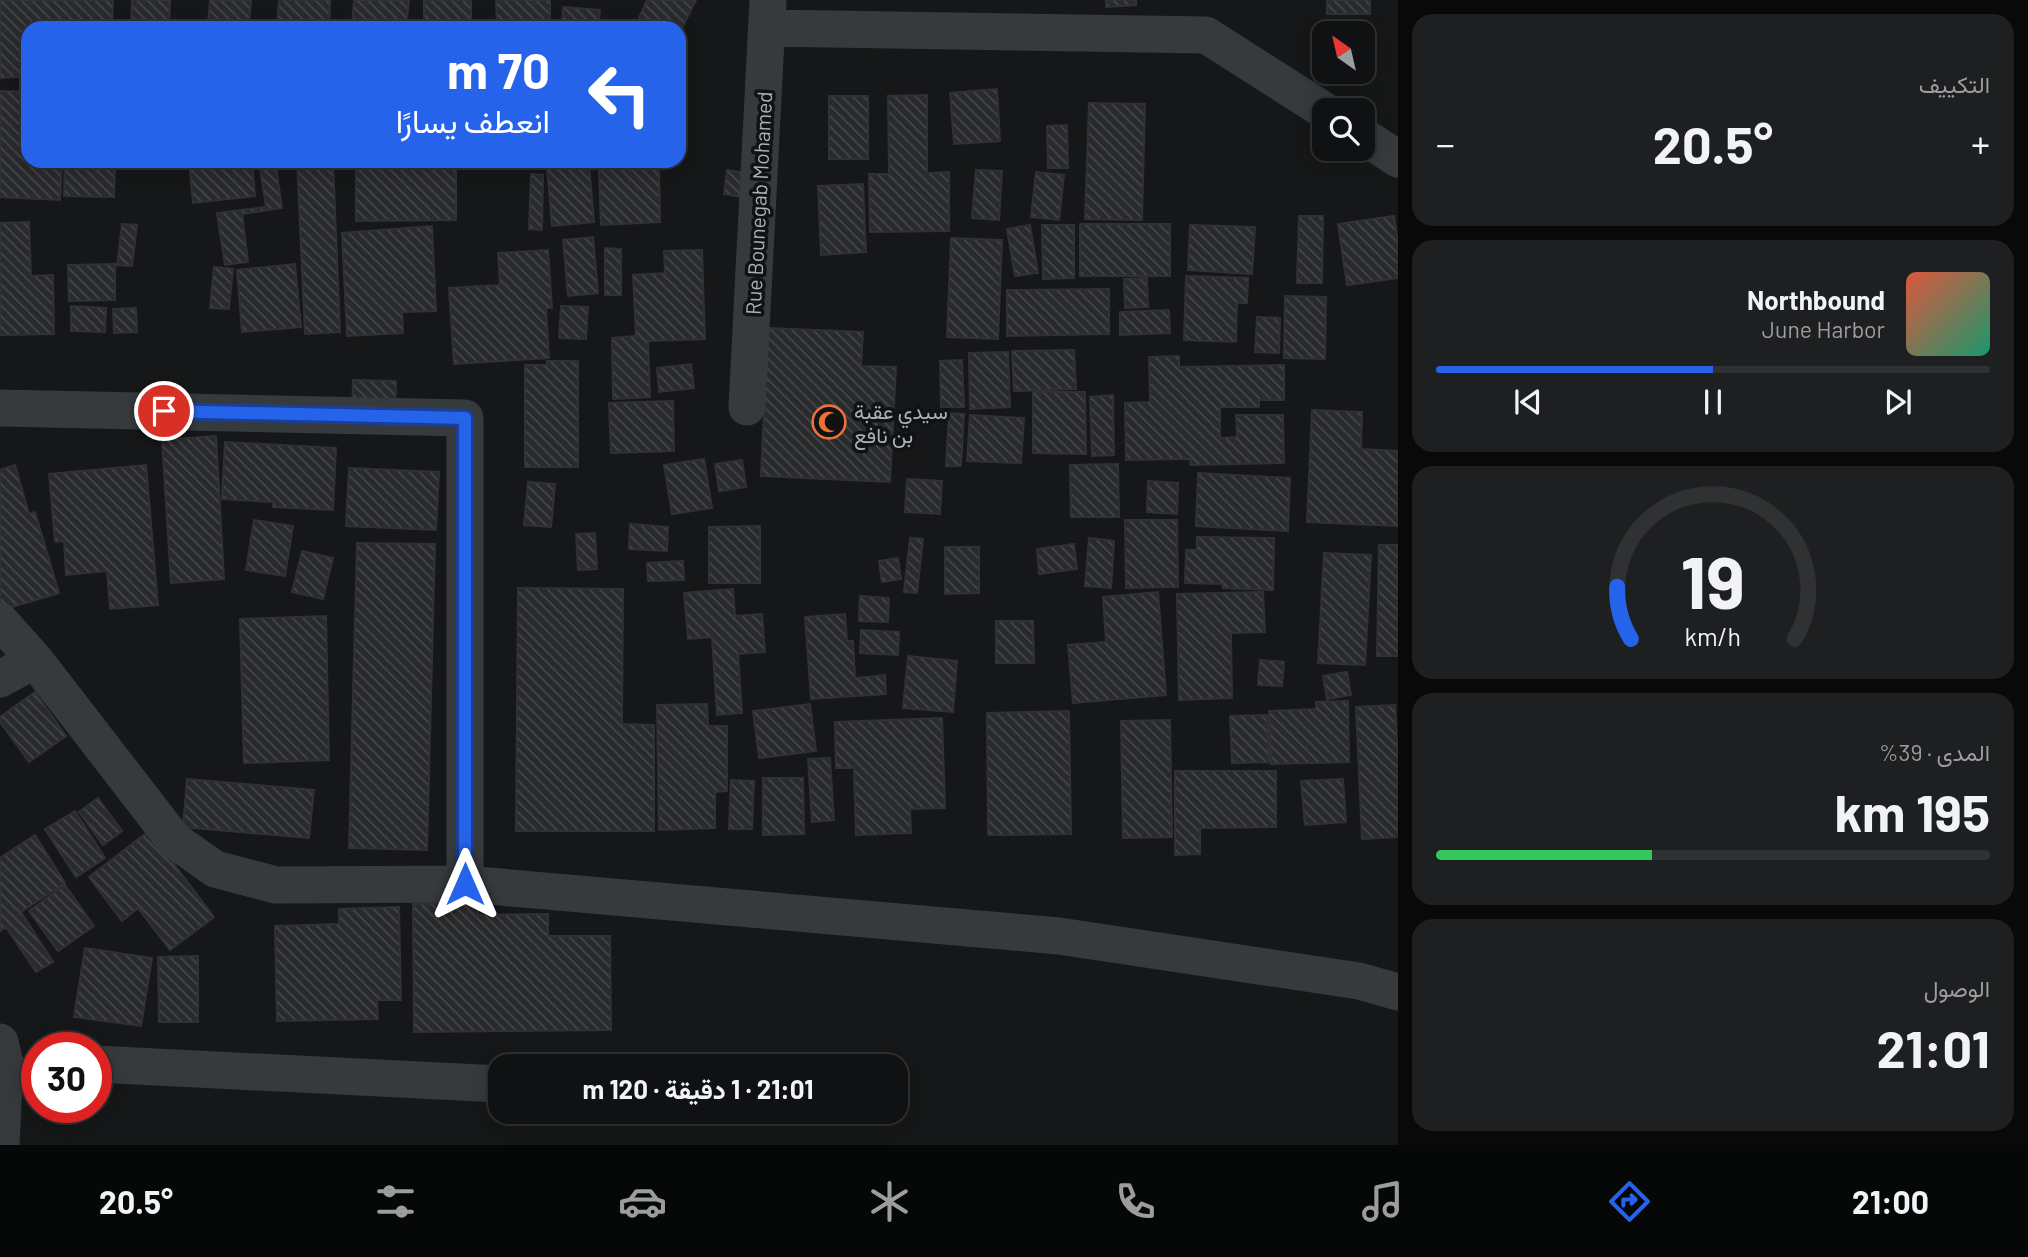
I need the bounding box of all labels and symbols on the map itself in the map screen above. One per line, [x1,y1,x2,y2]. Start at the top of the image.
north arrow [1312,21,1376,84]
street label: Rue Bounegab Mohamed [740,91,776,315]
pin [134,381,194,441]
place label: سيدي عقبة بن نافع [854,398,948,450]
mosque icon: سيدي عقبة بن نافع [810,403,848,441]
position arrow [428,847,502,921]
speed limit sign: 30 [21,1032,112,1123]

